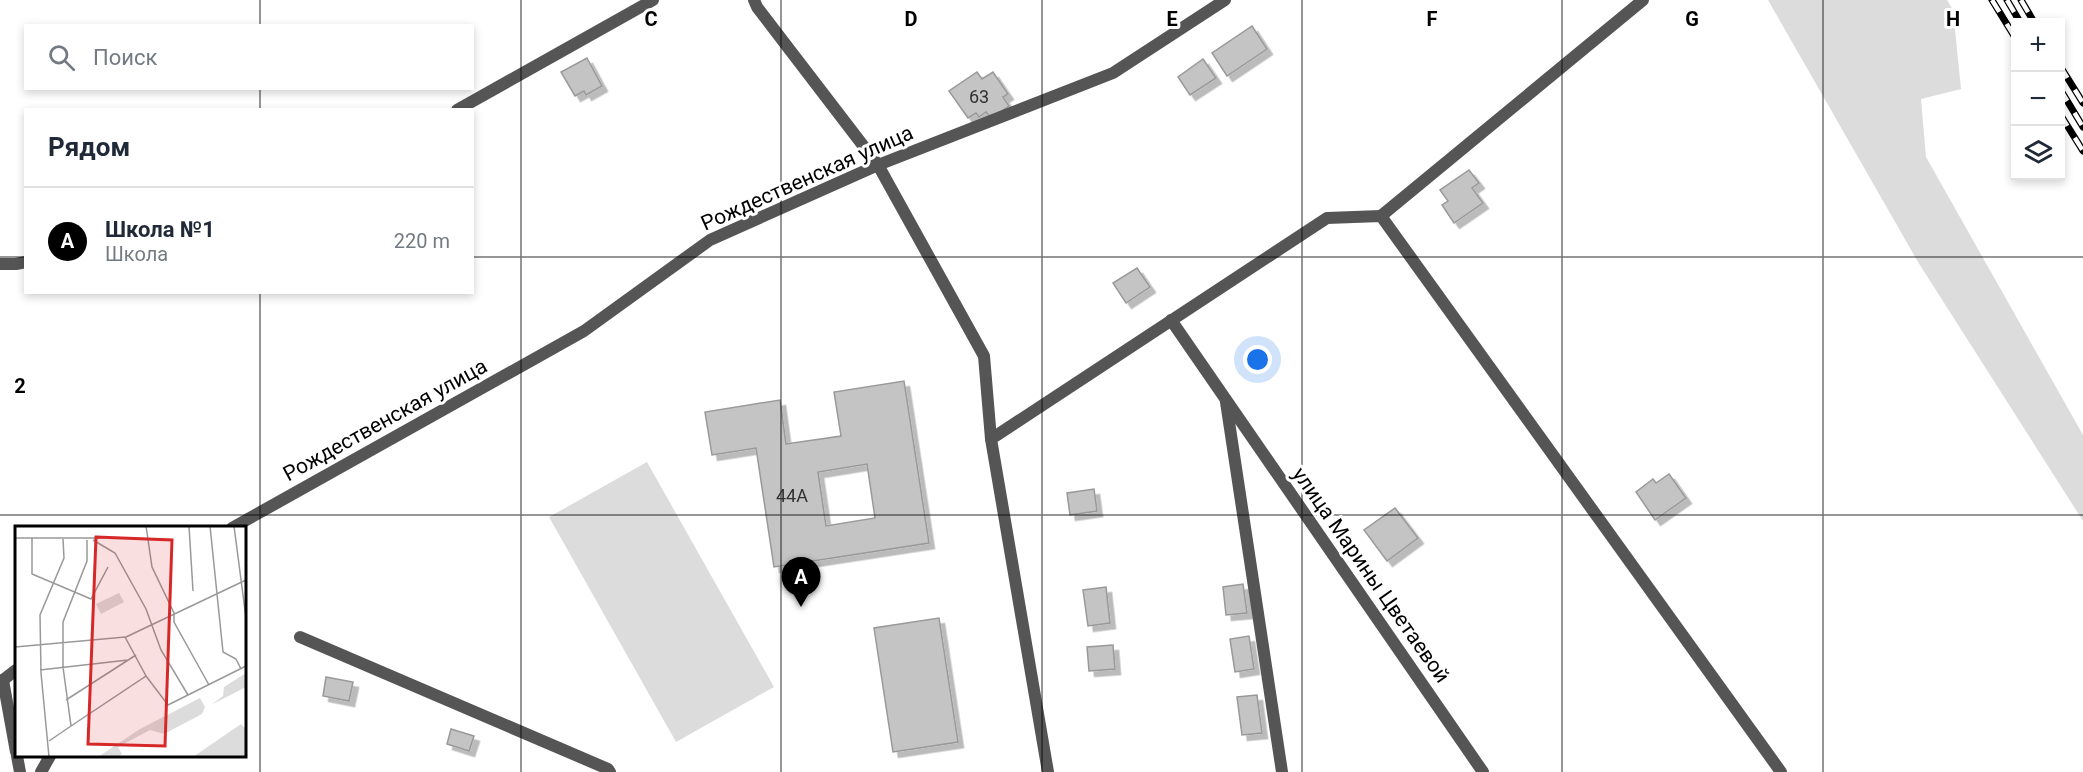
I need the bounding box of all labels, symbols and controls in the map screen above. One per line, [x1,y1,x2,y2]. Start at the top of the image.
text: C [644,7,658,31]
text: D [905,7,918,31]
text: E [1166,7,1178,31]
text: F [1427,7,1438,31]
text: G [1685,7,1699,31]
text: H [1946,7,1960,31]
map controls [2011,18,2065,180]
button: + [2011,18,2065,72]
search box [24,24,474,90]
icon: search [45,41,78,74]
text: Поиск [93,45,157,70]
button: − [2011,72,2065,126]
house number: 63 [969,86,989,107]
street label: Рождественская улица [697,120,917,236]
button: layers [2011,126,2065,180]
text: Рядом [48,132,130,162]
text: Школа №1 [105,217,215,242]
text: A [61,229,74,253]
text: 220 m [394,229,450,253]
text: Школа [105,242,168,266]
your location [1243,345,1272,374]
street label: Рождественская улица [279,354,491,486]
text: 2 [14,374,26,398]
street label: улица Марины Цветаевой [1287,463,1455,687]
house number: 44А [776,485,808,506]
inset map [15,526,246,757]
pin: A [782,558,820,607]

